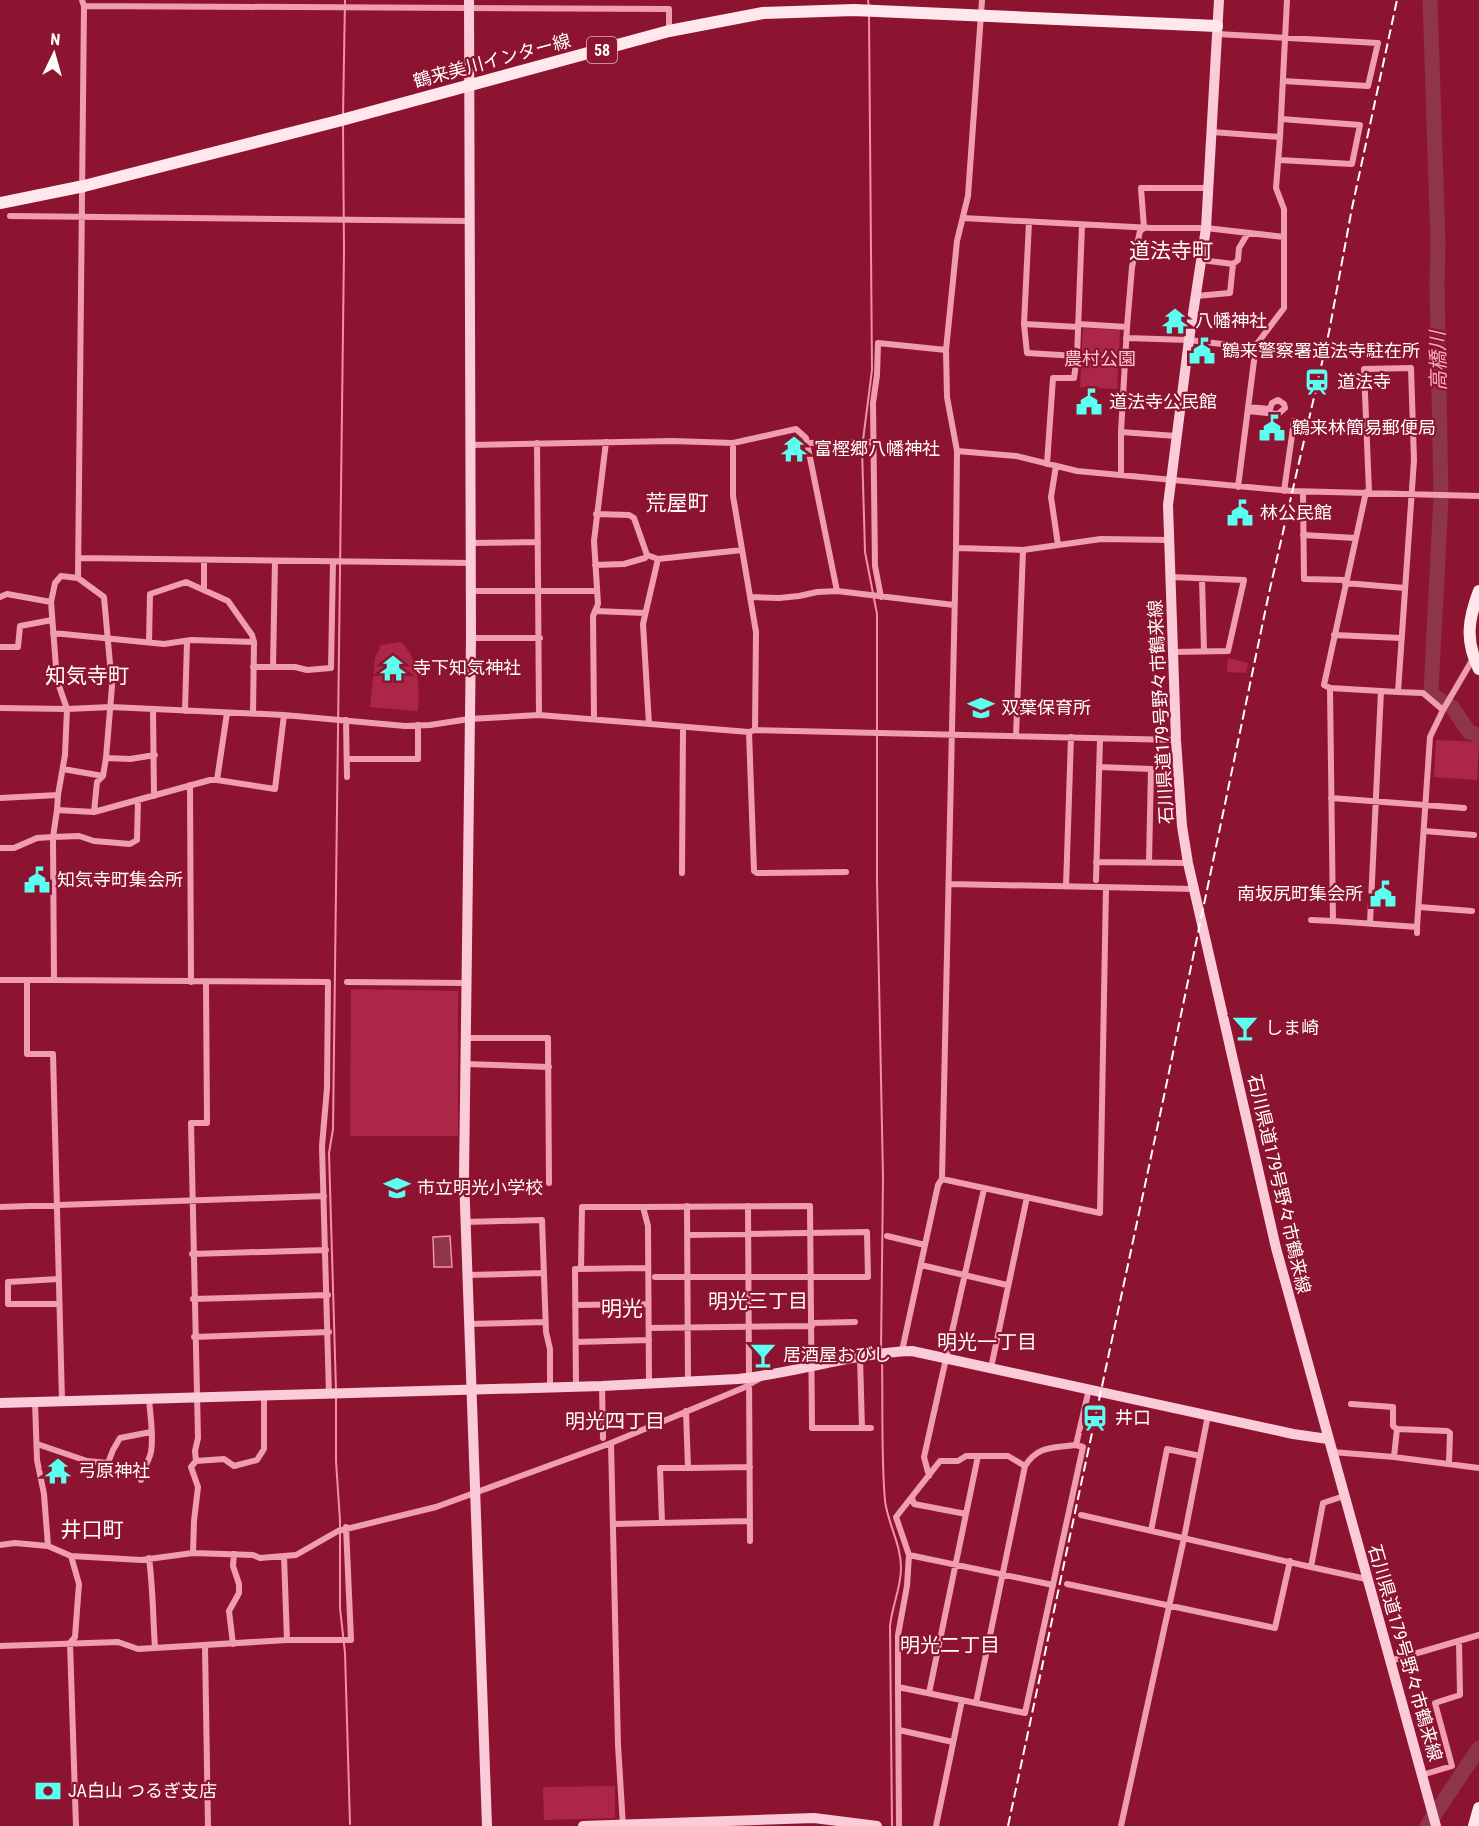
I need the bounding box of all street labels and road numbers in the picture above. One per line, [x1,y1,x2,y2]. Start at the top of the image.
street label: 鶴来美川インター線 [411,29,573,92]
road number: 58 [587,37,617,63]
street label: 石川県道179号野々市鶴来線 [1144,599,1177,825]
street label: 石川県道179号野々市鶴来線 [1244,1072,1315,1296]
street label: 石川県道179号野々市鶴来線 [1364,1542,1447,1764]

